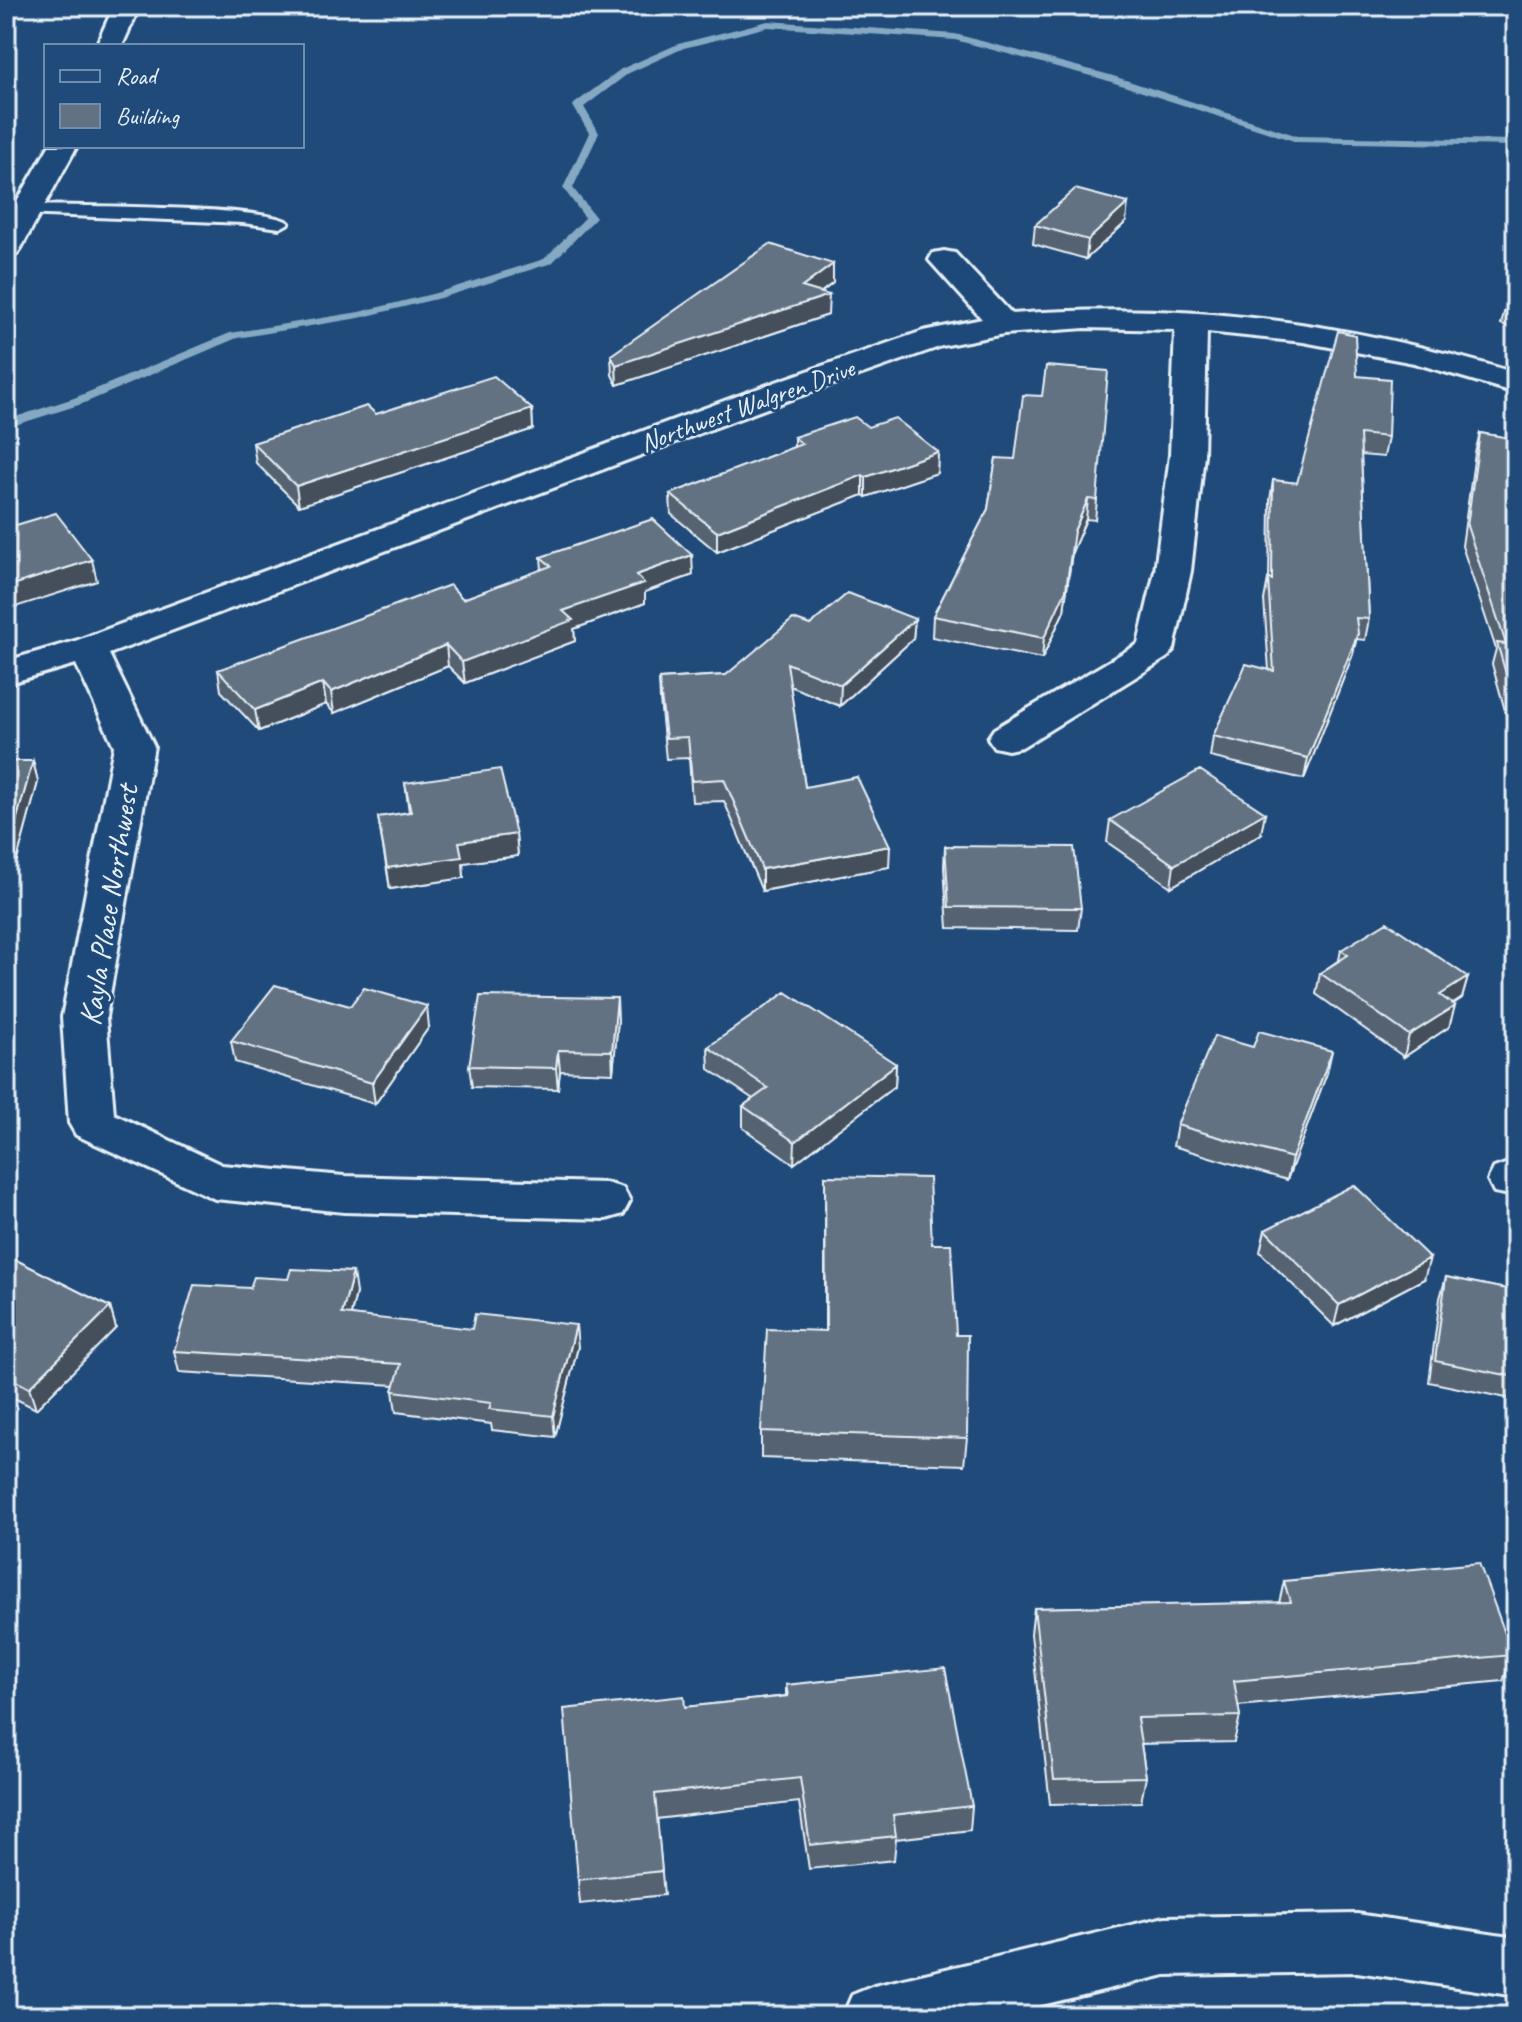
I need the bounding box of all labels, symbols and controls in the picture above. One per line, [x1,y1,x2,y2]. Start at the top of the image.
legend [44,44,304,148]
text: Road [116,61,160,91]
text: Building [116,101,181,131]
street label: Northwest Walgren Drive [636,351,860,460]
street label: Kayla Place Northwest [69,779,148,1028]

